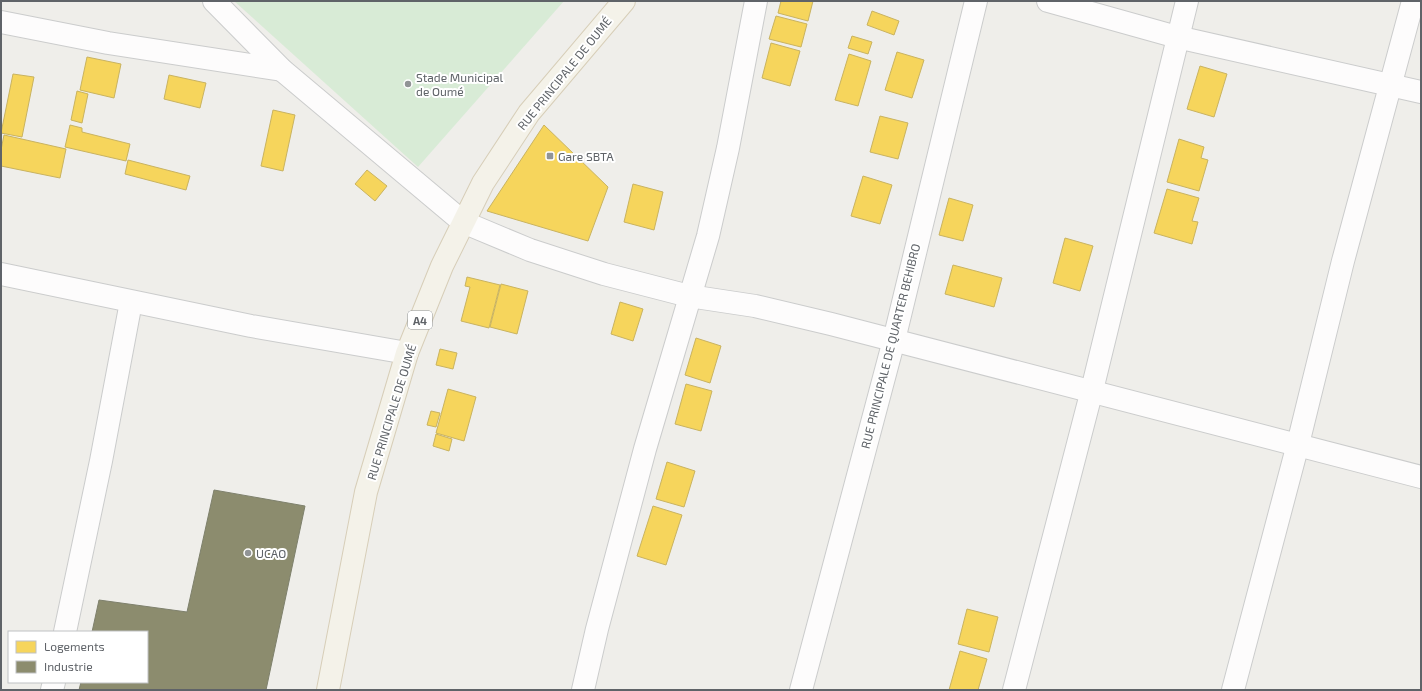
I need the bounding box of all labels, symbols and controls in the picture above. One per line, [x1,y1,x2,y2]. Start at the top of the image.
street label: RUE PRINCIPALE DE OUMÉ [514,14,614,132]
place label: Stade Municipal de Oumé [416,70,504,98]
marker: Stade Municipal de Oumé [403,79,413,89]
place label: Gare SBTA [558,149,614,163]
marker: Gare SBTA [545,151,555,161]
street label: RUE PRINCIPALE DE QUARTER BEHIBRO [858,242,923,450]
road number: A4 [408,311,432,329]
street label: RUE PRINCIPALE DE OUMÉ [364,342,418,482]
place label: UCAO [256,546,286,560]
marker: UCAO [243,548,253,558]
legend [8,631,148,683]
text: Logements [44,639,105,653]
text: Industrie [44,659,93,673]

